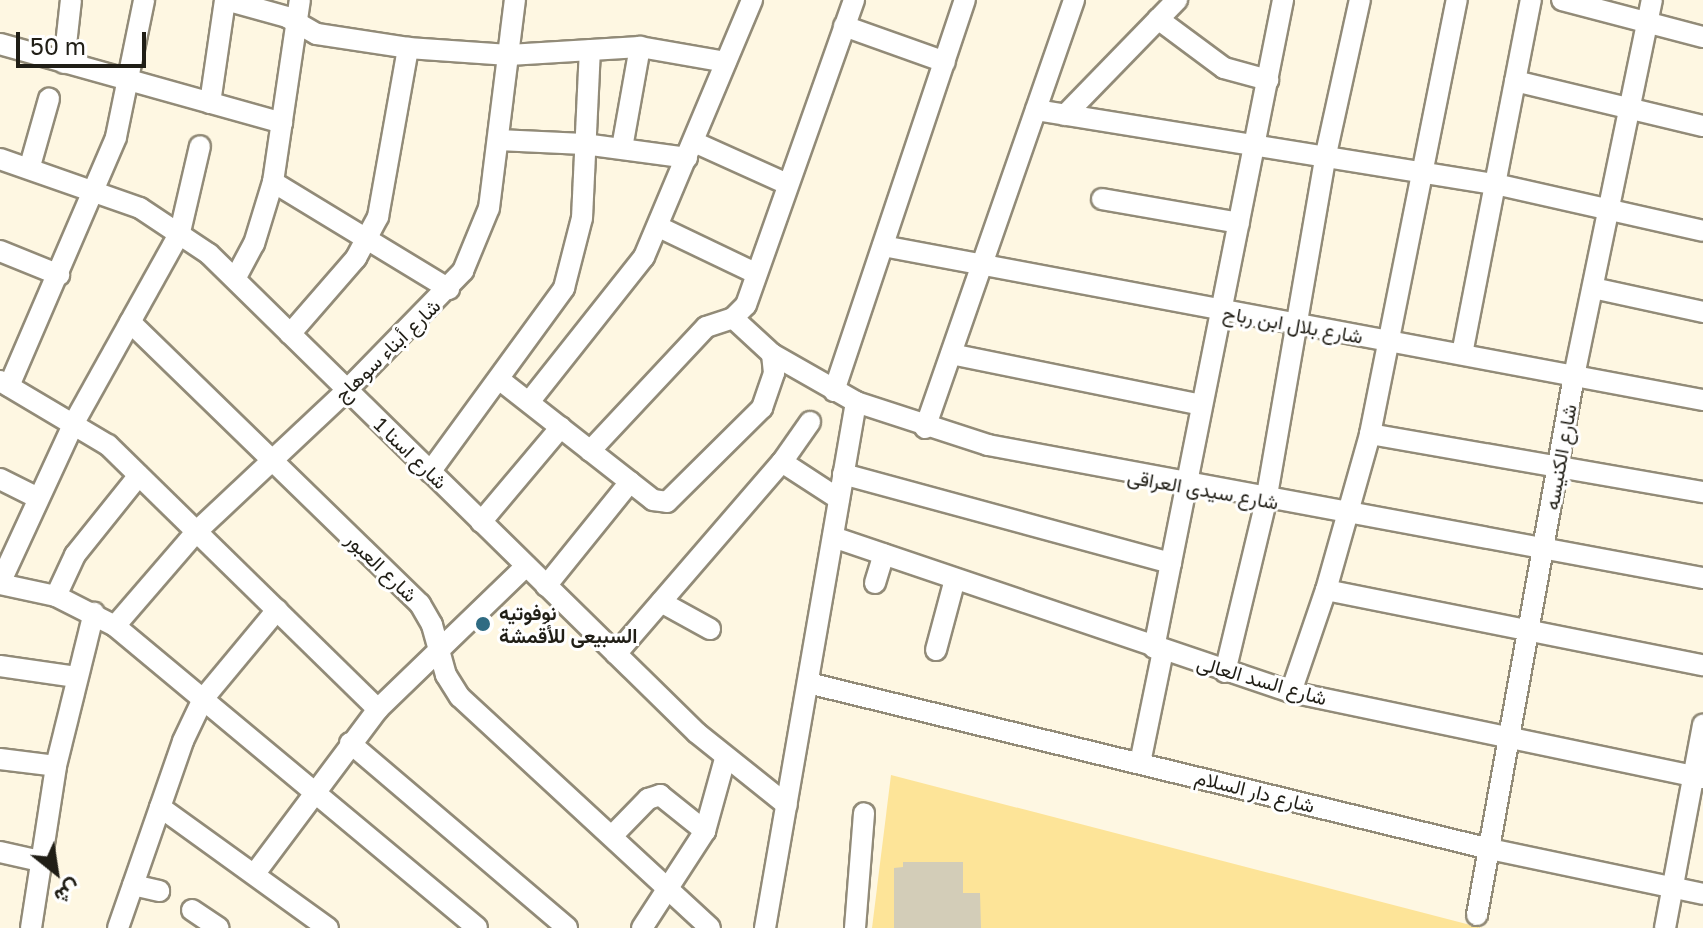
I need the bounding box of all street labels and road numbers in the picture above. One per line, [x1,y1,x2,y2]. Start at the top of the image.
street label: شارع أبناء سوهاج [329,293,445,407]
street label: شارع بلال ابن رباح [1221,300,1365,348]
street label: شارع الكنيسه [1539,402,1581,512]
street label: شارع اسنا 1 [369,412,453,494]
street label: شارع سيدى العراقى [1126,464,1280,514]
street label: شارع العبور [341,527,423,607]
street label: شارع السد العالى [1194,650,1330,710]
street label: شارع دار السلام [1193,765,1317,817]

